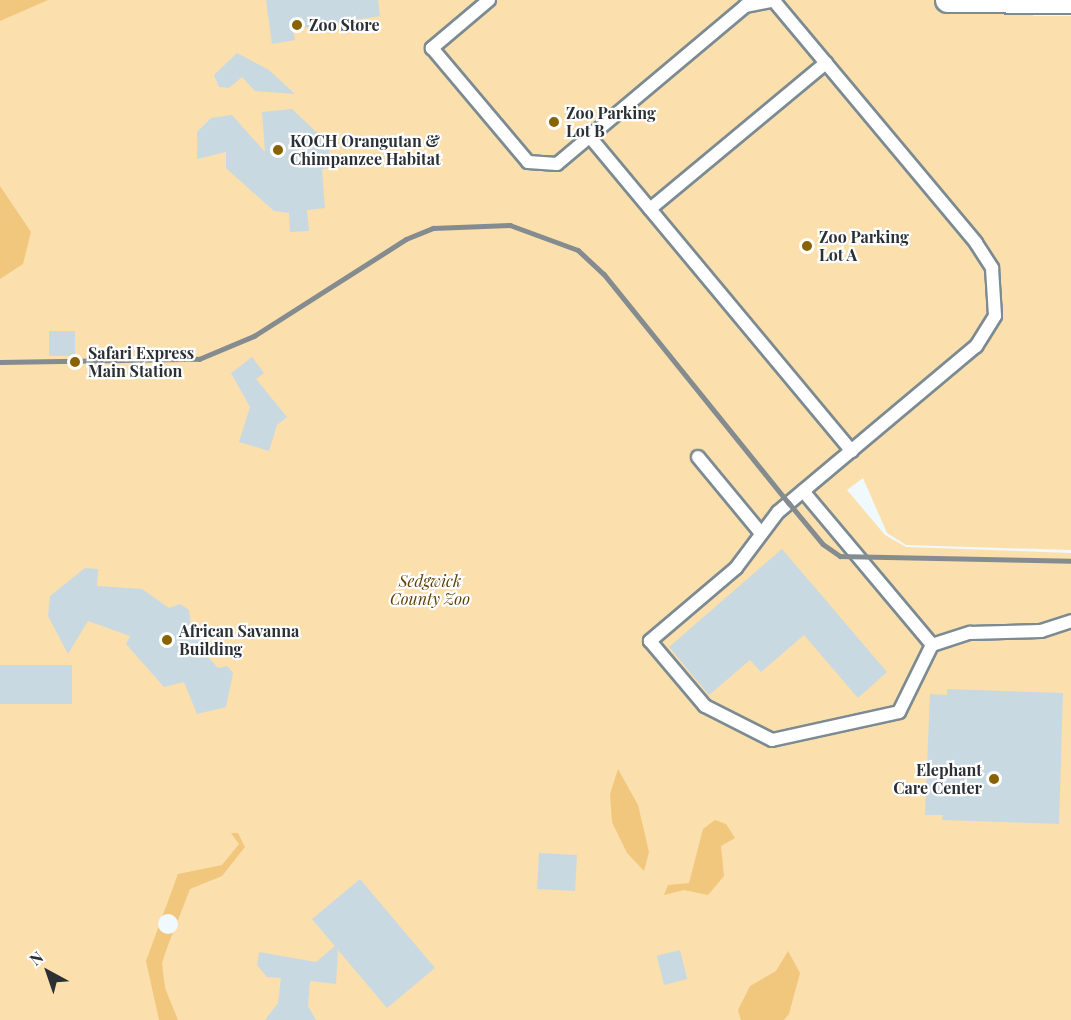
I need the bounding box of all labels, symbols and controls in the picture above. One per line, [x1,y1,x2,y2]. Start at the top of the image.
place label: Zoo Store [309,15,380,35]
marker: Zoo Store [290,18,304,32]
place label: Zoo Parking Lot B [566,103,656,141]
marker: Zoo Parking Lot B [547,115,561,129]
place label: KOCH Orangutan & Chimpanzee Habitat [290,131,441,169]
marker: KOCH Orangutan & Chimpanzee Habitat [271,143,285,157]
place label: Zoo Parking Lot A [819,227,909,265]
marker: Zoo Parking Lot A [800,239,814,253]
place label: Safari Express Main Station [88,343,194,381]
marker: Safari Express Main Station [66,353,84,371]
park label: Sedgwick County Zoo [390,571,470,609]
place label: African Savanna Building [179,621,299,659]
marker: African Savanna Building [160,633,174,647]
place label: Elephant Care Center [893,760,982,798]
marker: Elephant Care Center [987,772,1001,786]
north arrow [18,942,78,1002]
text: N [25,946,47,970]

